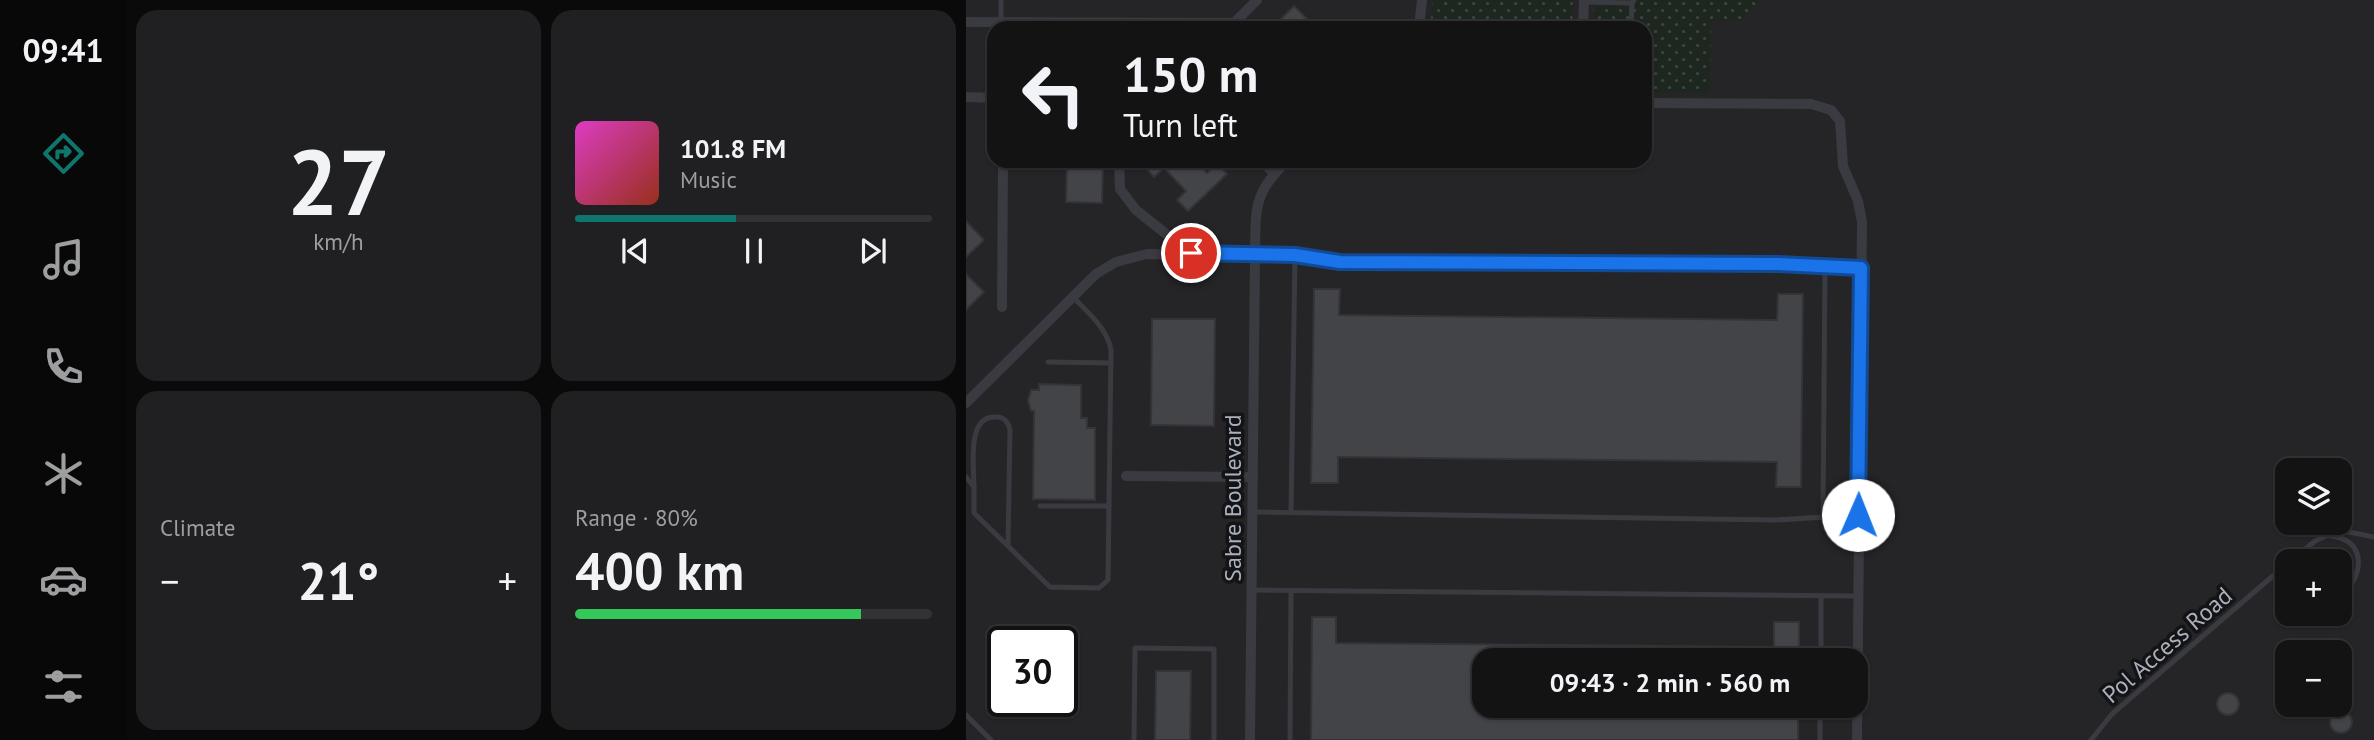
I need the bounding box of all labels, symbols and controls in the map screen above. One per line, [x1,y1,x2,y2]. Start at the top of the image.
text: 09:41 [22,29,104,71]
text: 150 m [1123,42,1258,106]
icon: left [1008,49,1099,140]
text: Turn left [1123,104,1238,146]
text: 27 [287,122,390,240]
icon: directions [39,129,88,178]
text: 101.8 FM [680,132,786,165]
text: Music [680,165,737,194]
pin [1161,223,1221,283]
text: km/h [313,227,364,256]
icon: previous [616,232,654,270]
icon: pause [735,232,773,270]
icon: next [854,232,892,270]
icon: arrive [1172,234,1210,272]
icon: music [39,235,88,284]
icon: phone [39,342,88,391]
street label: Sabre Boulevard [1217,414,1248,582]
icon: climate [39,449,88,498]
map controls [2275,458,2352,717]
button: layers [2275,458,2352,535]
position arrow [1821,478,1895,552]
text: Range · 80% [575,503,698,532]
text: Climate [160,513,235,542]
text: 400 km [575,537,744,604]
text: 21° [298,547,379,614]
button: + [2275,549,2352,626]
icon: car [39,555,88,604]
text: − [160,556,179,605]
text: + [498,556,517,605]
street label: Pol Access Road [2096,580,2238,710]
speed limit sign: 30 [987,626,1078,717]
button: − [2275,640,2352,717]
icon: filters [39,662,88,711]
text: 09:43 · 2 min · 560 m [1550,666,1790,699]

